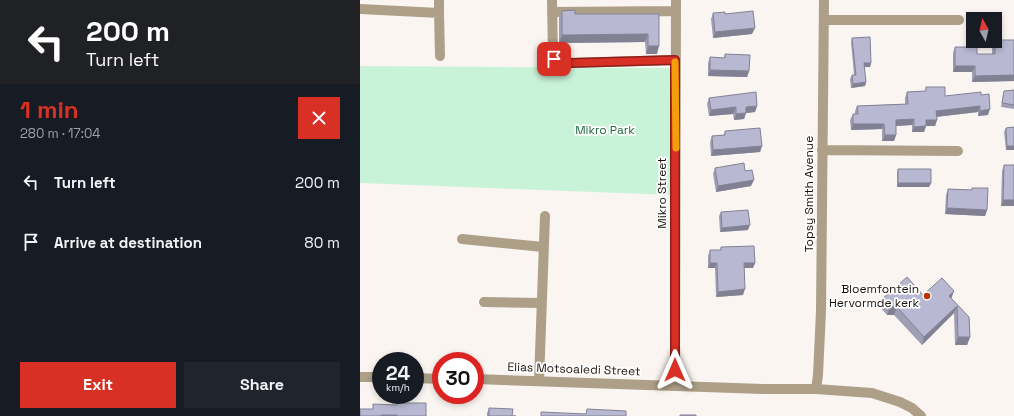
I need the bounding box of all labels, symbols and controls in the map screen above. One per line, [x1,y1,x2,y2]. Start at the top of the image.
north arrow [966,12,1002,48]
map controls [966,12,1002,48]
text: 200 m [86,13,170,49]
icon: left [20,16,72,68]
pin [537,42,571,76]
text: Turn left [86,48,159,71]
icon: arrive [543,48,565,70]
text: 1 min [20,94,79,125]
button: close [298,97,340,139]
park label: Mikro Park [575,122,635,138]
text: 280 m · 17:04 [20,125,100,142]
street label: Topsy Smith Avenue [801,136,817,252]
street label: Mikro Street [654,157,670,229]
icon: left [20,171,42,193]
text: Turn left [54,173,116,192]
text: 200 m [295,173,340,192]
icon: arrive [20,231,42,253]
text: Arrive at destination [54,233,202,252]
text: 80 m [304,233,340,252]
place label: Bloemfontein Hervormde kerk [829,281,920,311]
marker: Bloemfontein Hervormde kerk [922,291,932,301]
position arrow [654,349,696,391]
speed limit sign: 30 [432,352,484,404]
street label: Elias Motsoaledi Street [507,359,641,379]
text: 24 [386,360,410,386]
button: Exit [20,362,176,408]
button: Share [184,362,340,408]
text: km/h [386,381,410,394]

